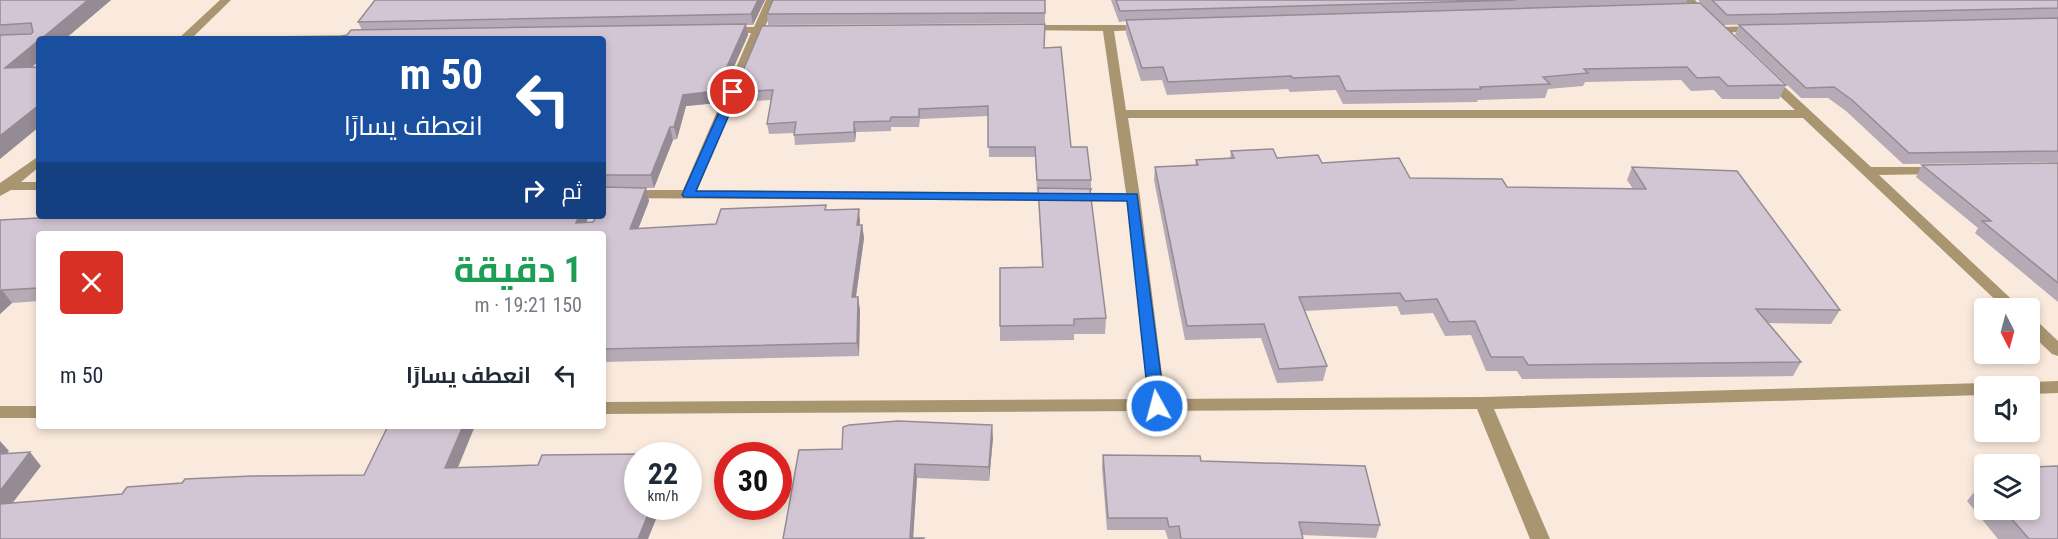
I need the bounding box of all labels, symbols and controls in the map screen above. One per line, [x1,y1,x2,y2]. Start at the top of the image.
text: 50 m [400,50,483,99]
icon: left [504,60,582,138]
pin [707,66,758,117]
icon: arrive [716,75,749,108]
text: انعطف يسارًا [344,110,483,142]
icon: right [517,174,550,207]
text: ثم [562,179,582,204]
text: 1 دقيقة [454,249,582,291]
button: close [60,251,123,314]
text: 150 m · 19:21 [475,293,582,317]
north arrow [1974,298,2040,364]
map controls [1974,298,2040,520]
icon: left [549,359,582,392]
text: 50 m [60,363,103,388]
text: انعطف يسارًا [406,363,531,388]
position arrow [1125,374,1189,438]
button: sound [1974,376,2040,442]
speed limit sign: 30 [714,442,792,520]
button: layers [1974,454,2040,520]
text: 22 [648,456,678,491]
text: km/h [648,487,678,505]

